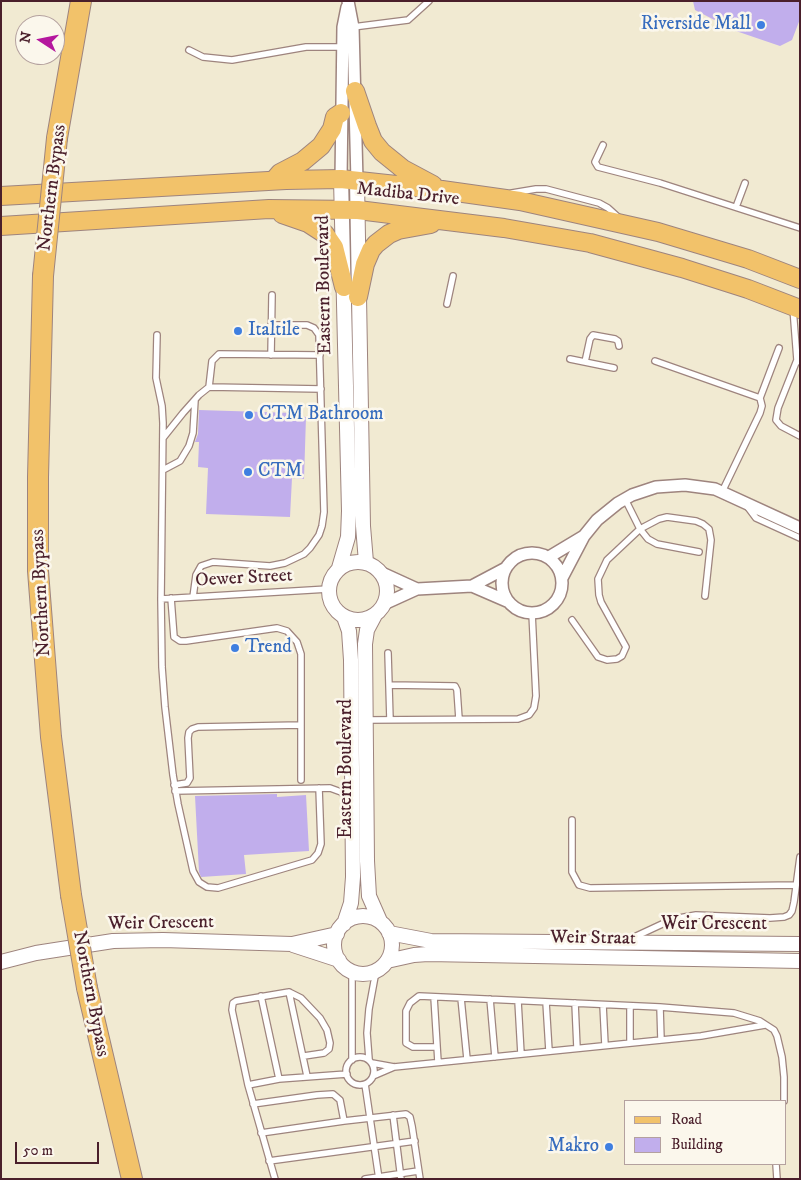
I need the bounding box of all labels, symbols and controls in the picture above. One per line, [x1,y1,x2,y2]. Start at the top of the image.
place label: Riverside Mall [641,14,751,36]
north arrow [15,15,65,65]
marker: Riverside Mall [755,19,767,31]
text: N [16,30,36,45]
street label: Northern Bypass [34,123,72,253]
street label: Madiba Drive [356,178,460,212]
street label: Eastern Boulevard [312,215,338,355]
place label: Italtile [248,320,300,342]
marker: Italtile [232,325,244,337]
place label: CTM Bathroom [259,404,383,426]
marker: CTM Bathroom [243,409,255,421]
place label: CTM [258,461,302,483]
marker: CTM [242,466,254,478]
street label: Northern Bypass [27,529,57,657]
street label: Oewer Street [195,565,293,593]
place label: Trend [245,637,292,659]
marker: Trend [229,642,241,654]
street label: Eastern Boulevard [336,699,358,839]
street label: Weir Crescent [108,912,214,936]
street label: Weir Crescent [661,914,767,936]
street label: Weir Straat [550,927,636,951]
street label: Northern Bypass [67,929,113,1059]
legend [624,1100,786,1165]
text: Road [671,1110,702,1129]
scale bar [18,1132,101,1164]
text: Building [671,1135,723,1154]
place label: Makro [548,1136,599,1158]
text: 50 m [23,1141,53,1160]
marker: Makro [603,1141,615,1153]

